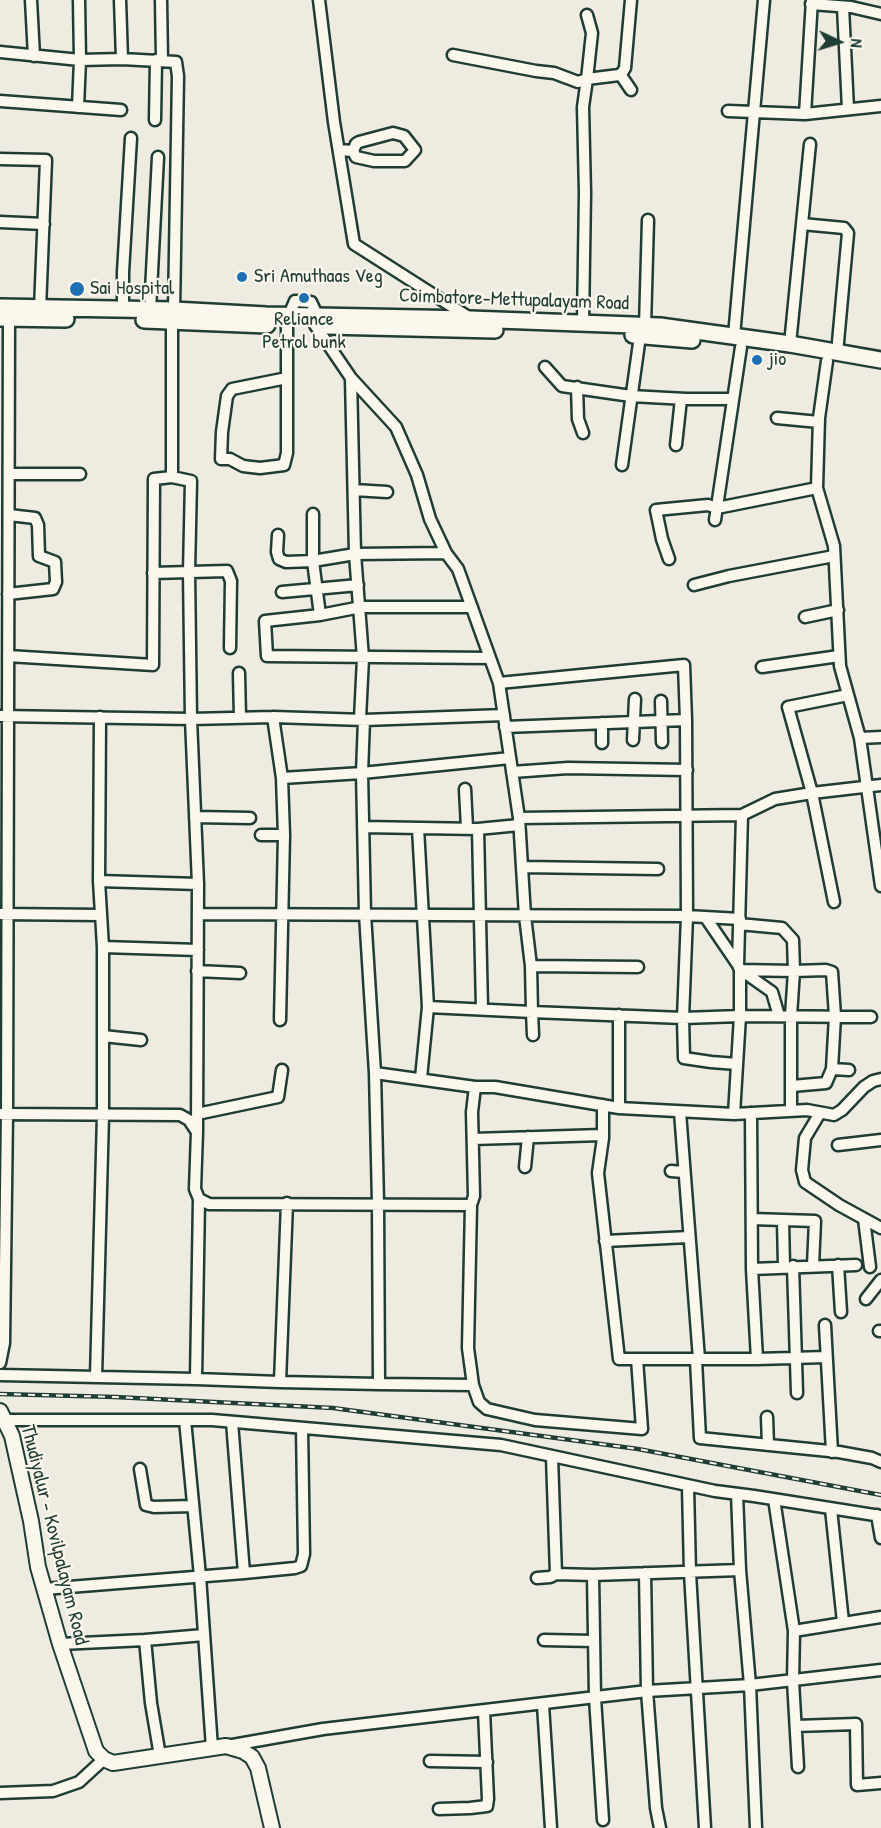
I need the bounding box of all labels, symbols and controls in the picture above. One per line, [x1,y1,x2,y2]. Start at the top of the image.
north arrow [809,12,869,72]
text: N [846,38,868,48]
place label: Sri Amuthaas Veg [254,265,383,289]
marker: Sri Amuthaas Veg [235,270,249,284]
place label: Sai Hospital [90,277,174,301]
marker: Sai Hospital [68,280,86,298]
street label: Coimbatore-Mettupalayam Road [398,284,630,316]
marker: Reliance Petrol bunk [297,291,311,305]
place label: Reliance Petrol bunk [262,308,346,355]
place label: jio [769,348,786,372]
marker: jio [750,353,764,367]
street label: Thudiyalur - Kovilpalayam Road [15,1423,93,1647]

